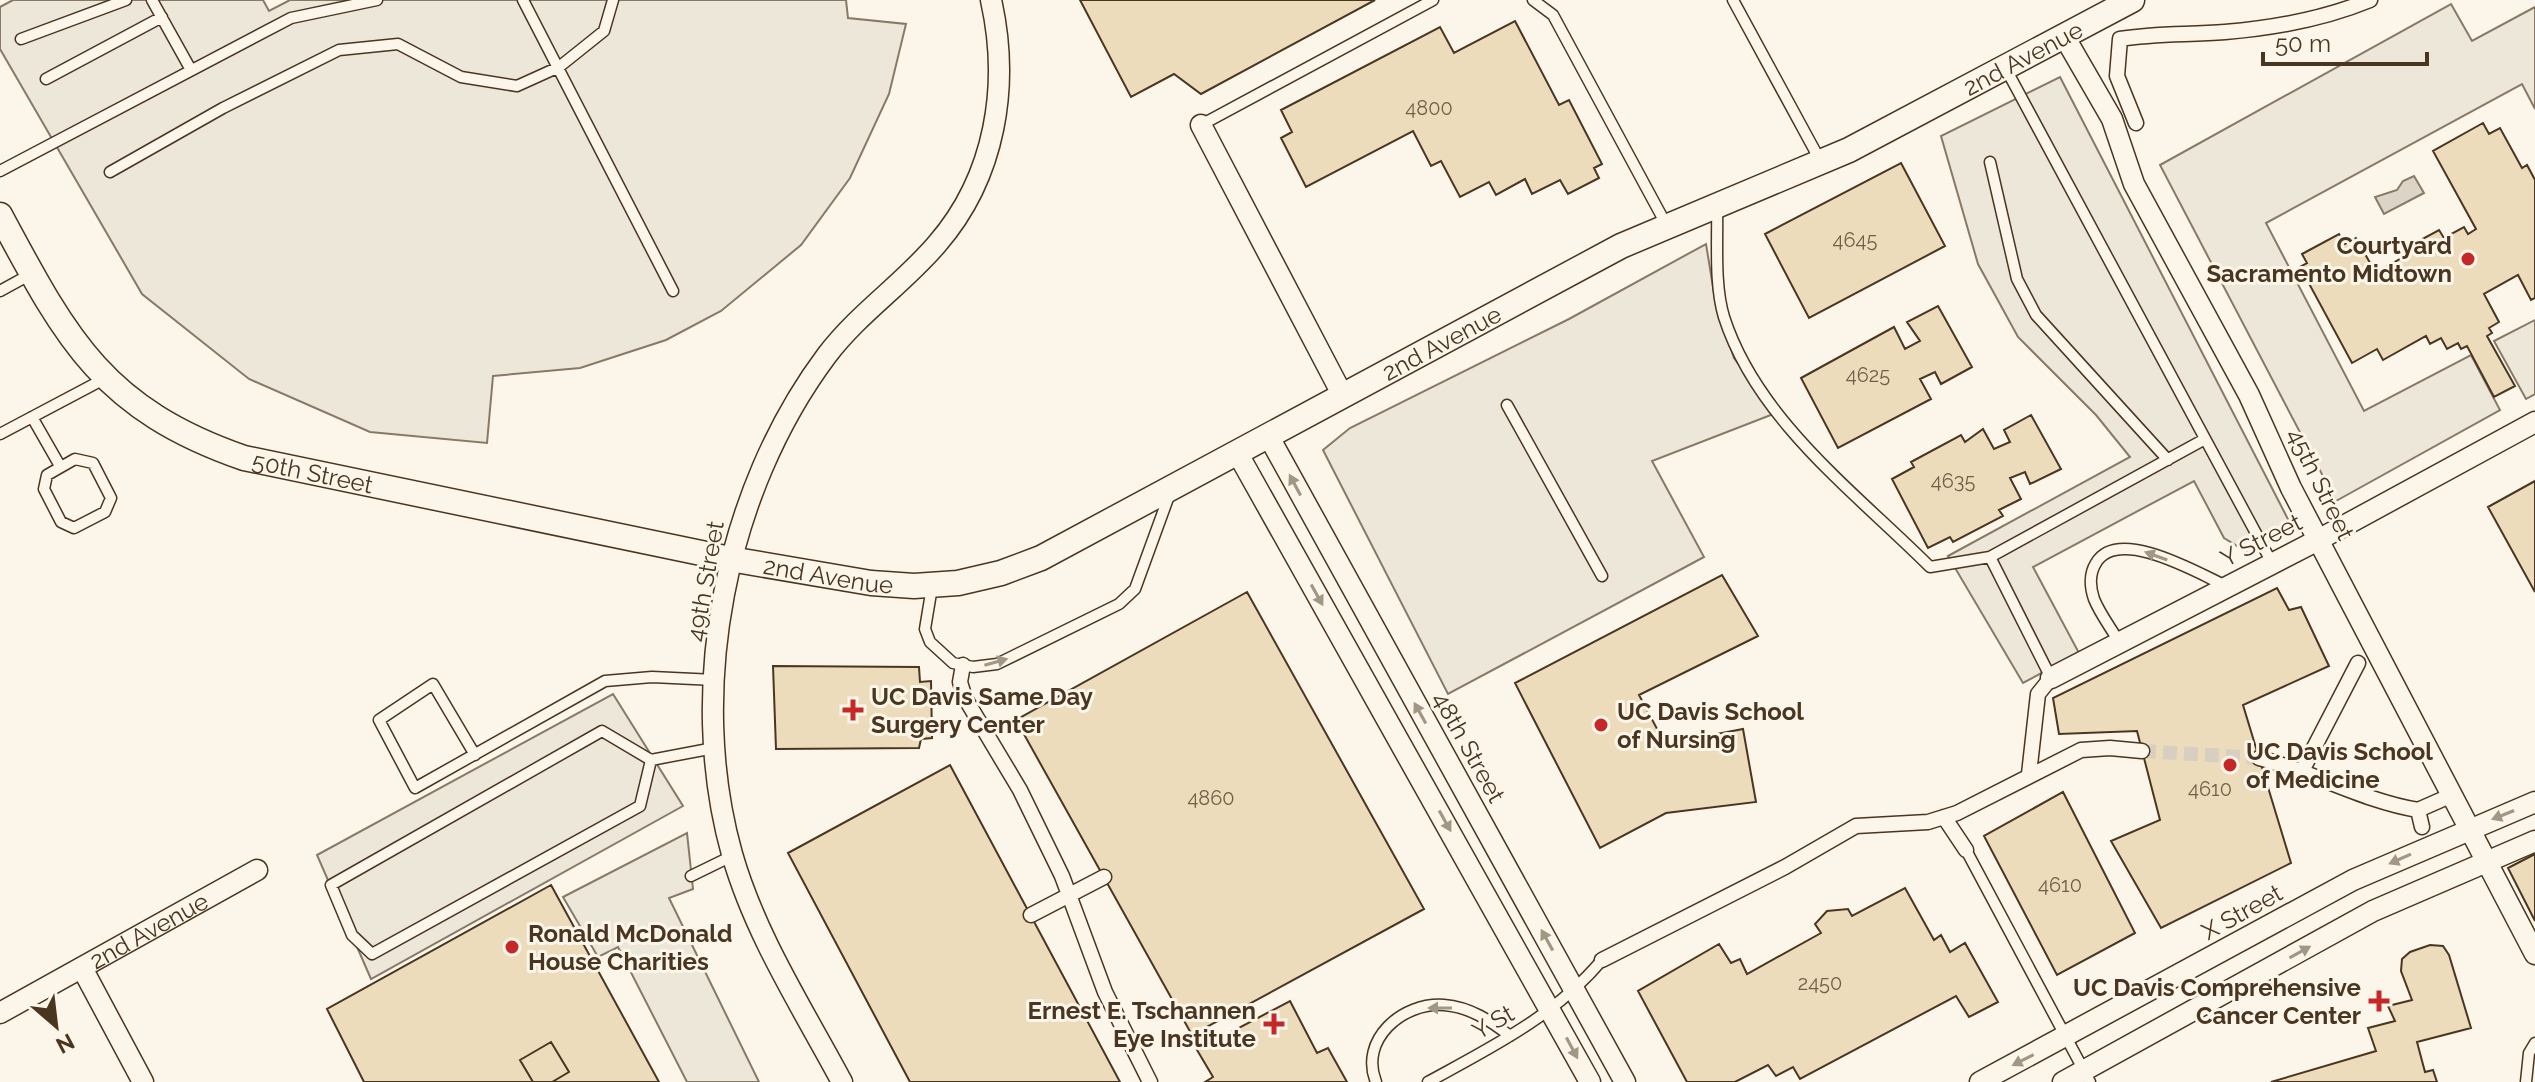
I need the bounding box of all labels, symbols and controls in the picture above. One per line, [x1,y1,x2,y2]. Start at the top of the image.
street label: 2nd Avenue [1958,14,2087,101]
scale bar [2263,16,2427,66]
text: 50 m [2275,29,2331,58]
house number: 4800 [1405,96,1453,120]
house number: 4645 [1833,228,1877,252]
place label: Courtyard Sacramento Midtown [2206,231,2452,288]
marker: Courtyard Sacramento Midtown [2459,250,2477,268]
street label: 2nd Avenue [1377,299,1506,386]
house number: 4625 [1846,363,1890,387]
street label: 45th Street [2281,423,2361,545]
street label: 50th Street [250,446,376,499]
house number: 4635 [1931,469,1975,493]
one-way arrow [1289,473,1302,496]
street label: Y Street [2215,507,2307,573]
street label: 49th Street [680,518,730,644]
one-way arrow [2144,549,2168,561]
street label: 2nd Avenue [761,550,894,599]
one-way arrow [1310,583,1324,606]
one-way arrow [984,655,1008,668]
place label: UC Davis Same Day Surgery Center [871,682,1093,739]
street label: 48th Street [1427,687,1511,807]
place label: UC Davis School of Nursing [1617,697,1804,754]
marker: UC Davis Same Day Surgery Center [842,699,864,721]
one-way arrow [1413,702,1427,724]
marker: UC Davis School of Nursing [1592,716,1610,734]
place label: UC Davis School of Medicine [2246,737,2433,794]
marker: UC Davis School of Medicine [2221,756,2239,774]
house number: 4610 [2188,777,2232,801]
house number: 4860 [1187,786,1235,810]
one-way arrow [2491,808,2515,821]
one-way arrow [1438,810,1452,832]
one-way arrow [2388,852,2412,866]
house number: 4610 [2038,873,2082,897]
street label: X Street [2197,878,2287,946]
street label: 2nd Avenue [84,886,213,975]
place label: Ronald McDonald House Charities [528,919,732,976]
one-way arrow [1540,929,1554,951]
marker: Ronald McDonald House Charities [503,938,521,956]
one-way arrow [2288,945,2311,958]
house number: 2450 [1798,971,1842,995]
place label: UC Davis Comprehensive Cancer Center [2073,973,2361,1030]
north arrow [16,986,96,1066]
marker: UC Davis Comprehensive Cancer Center [2368,990,2390,1012]
place label: Ernest E. Tschannen Eye Institute [1028,996,1256,1053]
street label: Y St [1467,999,1519,1045]
one-way arrow [1427,1002,1453,1014]
marker: Ernest E. Tschannen Eye Institute [1263,1013,1285,1035]
text: N [52,1028,79,1059]
one-way arrow [1564,1037,1578,1059]
one-way arrow [2011,1054,2034,1067]

